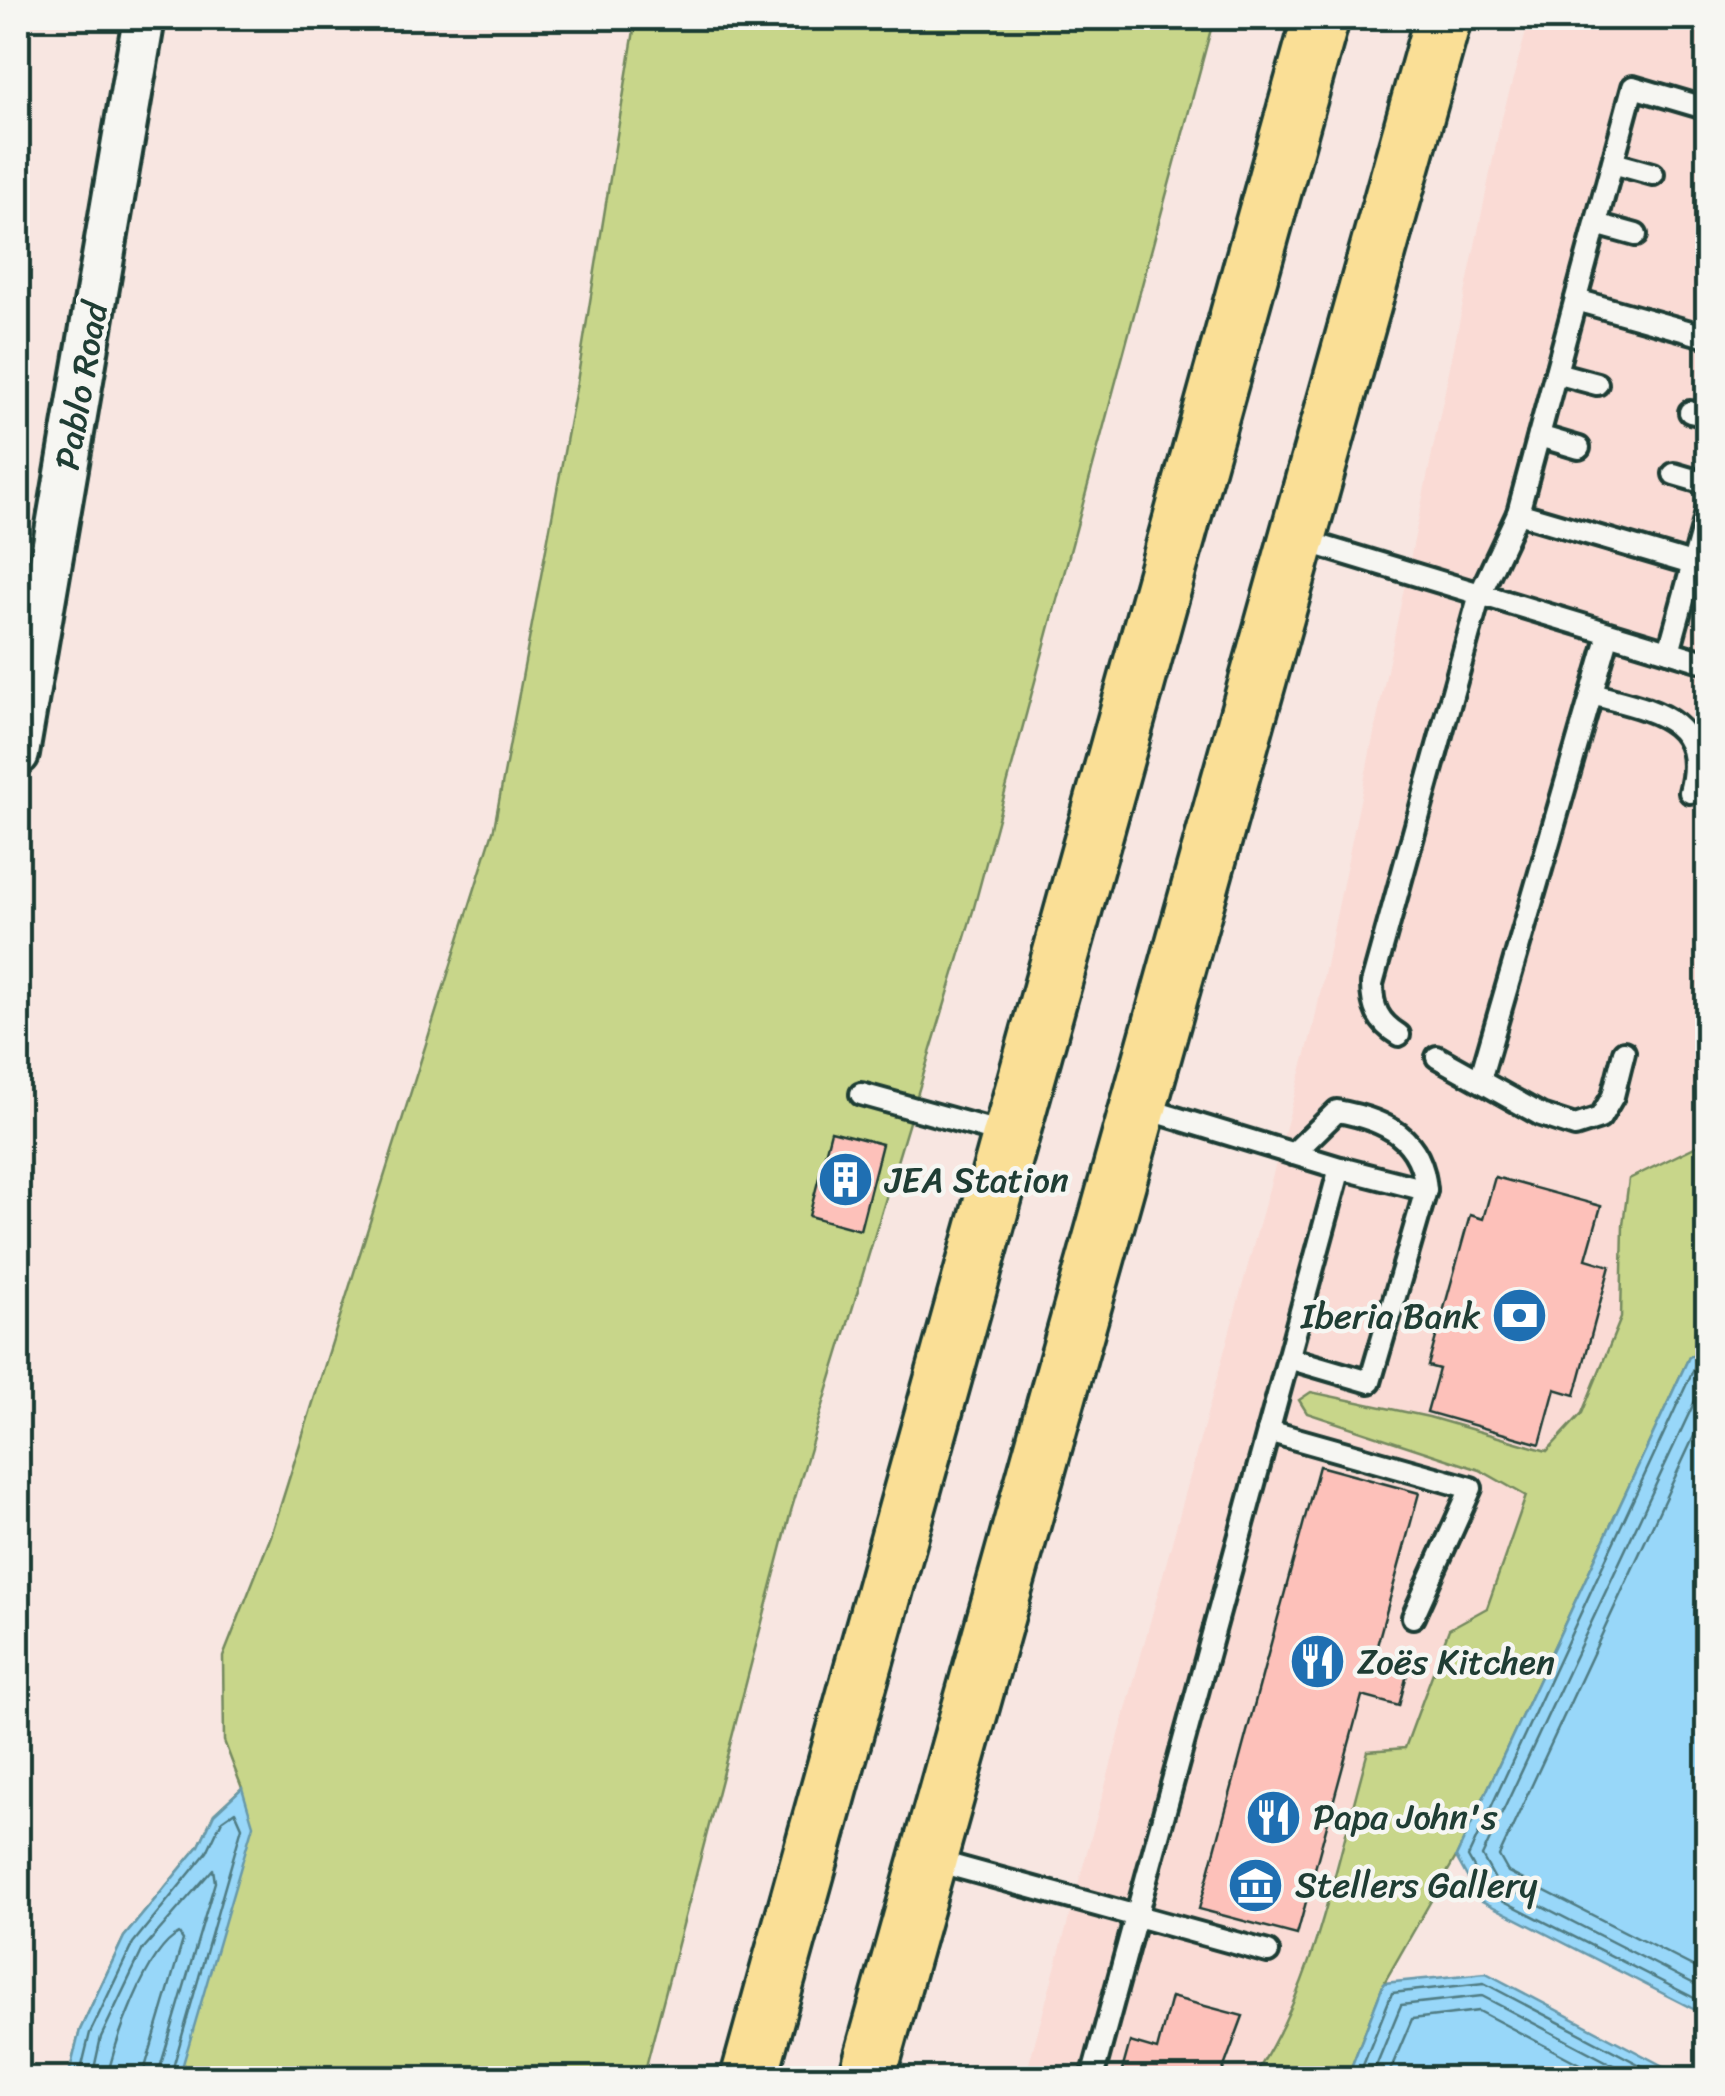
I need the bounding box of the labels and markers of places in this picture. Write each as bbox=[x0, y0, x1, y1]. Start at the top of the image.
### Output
place label: JEA Station bbox=[884, 1149, 1069, 1211]
building icon: JEA Station bbox=[816, 1150, 876, 1210]
place label: Iberia Bank bbox=[1300, 1285, 1480, 1347]
bank icon: Iberia Bank bbox=[1489, 1286, 1549, 1346]
place label: Zoës Kitchen bbox=[1357, 1631, 1555, 1693]
restaurant icon: Zoës Kitchen bbox=[1288, 1632, 1348, 1692]
place label: Papa John's bbox=[1313, 1786, 1498, 1848]
restaurant icon: Papa John's bbox=[1244, 1787, 1304, 1847]
place label: Stellers Gallery bbox=[1295, 1854, 1537, 1916]
museum icon: Stellers Gallery bbox=[1226, 1855, 1286, 1915]

